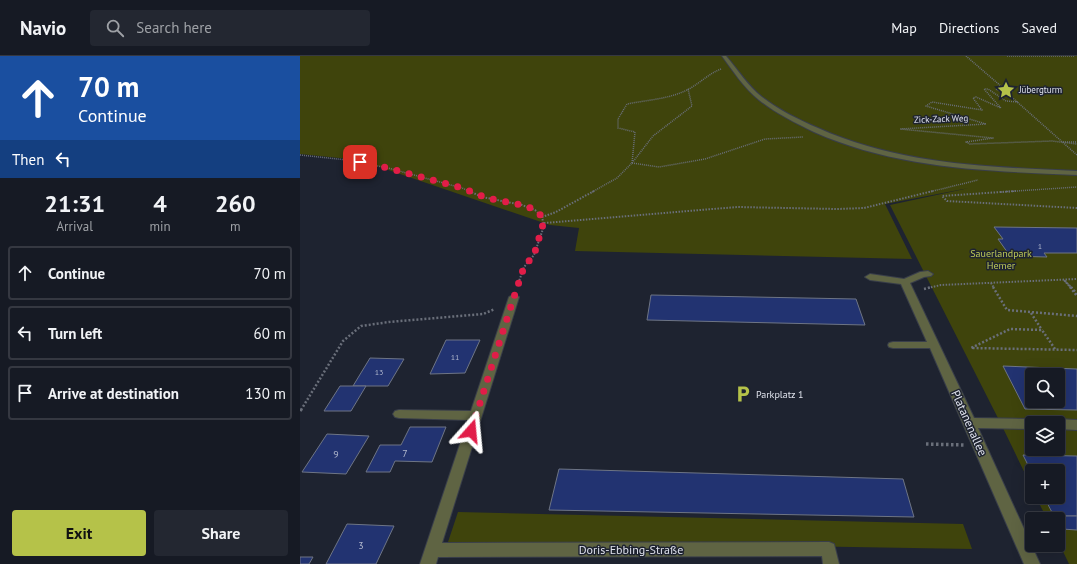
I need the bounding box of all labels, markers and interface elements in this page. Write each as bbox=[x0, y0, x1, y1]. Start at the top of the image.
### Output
search box bbox=[90, 10, 370, 46]
text: Navio bbox=[20, 16, 66, 40]
icon: search bbox=[104, 17, 126, 39]
text: Search here bbox=[136, 18, 212, 37]
text: Map bbox=[891, 19, 917, 37]
text: Directions bbox=[939, 19, 999, 37]
text: Saved bbox=[1021, 19, 1057, 37]
text: 70 m bbox=[78, 68, 139, 105]
icon: ahead bbox=[12, 72, 64, 124]
place icon: Jübergturm bbox=[996, 80, 1016, 100]
place label: Jübergturm bbox=[1018, 84, 1062, 95]
text: Continue bbox=[78, 104, 147, 127]
street label: Zick-Zack Weg bbox=[914, 112, 968, 125]
pin bbox=[343, 145, 377, 179]
icon: left bbox=[52, 148, 74, 170]
text: Then bbox=[12, 150, 44, 169]
icon: arrive bbox=[349, 151, 371, 173]
text: 21:31 bbox=[44, 188, 105, 219]
text: 4 bbox=[153, 188, 167, 219]
text: 260 bbox=[215, 188, 256, 219]
text: Arrival bbox=[57, 218, 93, 235]
text: min bbox=[149, 218, 171, 235]
text: m bbox=[230, 218, 241, 235]
house number: 1 bbox=[1038, 241, 1042, 251]
park label: Sauerlandpark Hemer bbox=[970, 247, 1032, 272]
icon: ahead bbox=[14, 262, 36, 284]
text: Continue bbox=[48, 264, 105, 283]
text: 70 m bbox=[253, 264, 286, 283]
icon: left bbox=[14, 322, 36, 344]
text: Turn left bbox=[48, 324, 102, 343]
text: 60 m bbox=[253, 324, 286, 343]
house number: 11 bbox=[451, 352, 459, 362]
house number: 13 bbox=[375, 367, 383, 377]
map controls bbox=[1025, 368, 1065, 552]
button: search bbox=[1025, 368, 1065, 408]
icon: arrive bbox=[14, 382, 36, 404]
text: Arrive at destination bbox=[48, 384, 179, 403]
text: 130 m bbox=[245, 384, 286, 403]
parking icon: Parkplatz 1 bbox=[733, 384, 753, 404]
place label: Parkplatz 1 bbox=[756, 388, 803, 401]
street label: Platanenallee bbox=[948, 388, 991, 458]
position arrow bbox=[450, 410, 492, 452]
button: layers bbox=[1025, 416, 1065, 456]
house number: 7 bbox=[402, 447, 408, 460]
house number: 9 bbox=[333, 448, 339, 461]
button: + bbox=[1025, 464, 1065, 504]
button: Exit bbox=[12, 510, 146, 556]
button: Share bbox=[154, 510, 288, 556]
button: − bbox=[1025, 512, 1065, 552]
house number: 3 bbox=[358, 539, 364, 552]
street label: Doris-Ebbing-Straße bbox=[579, 542, 683, 557]

